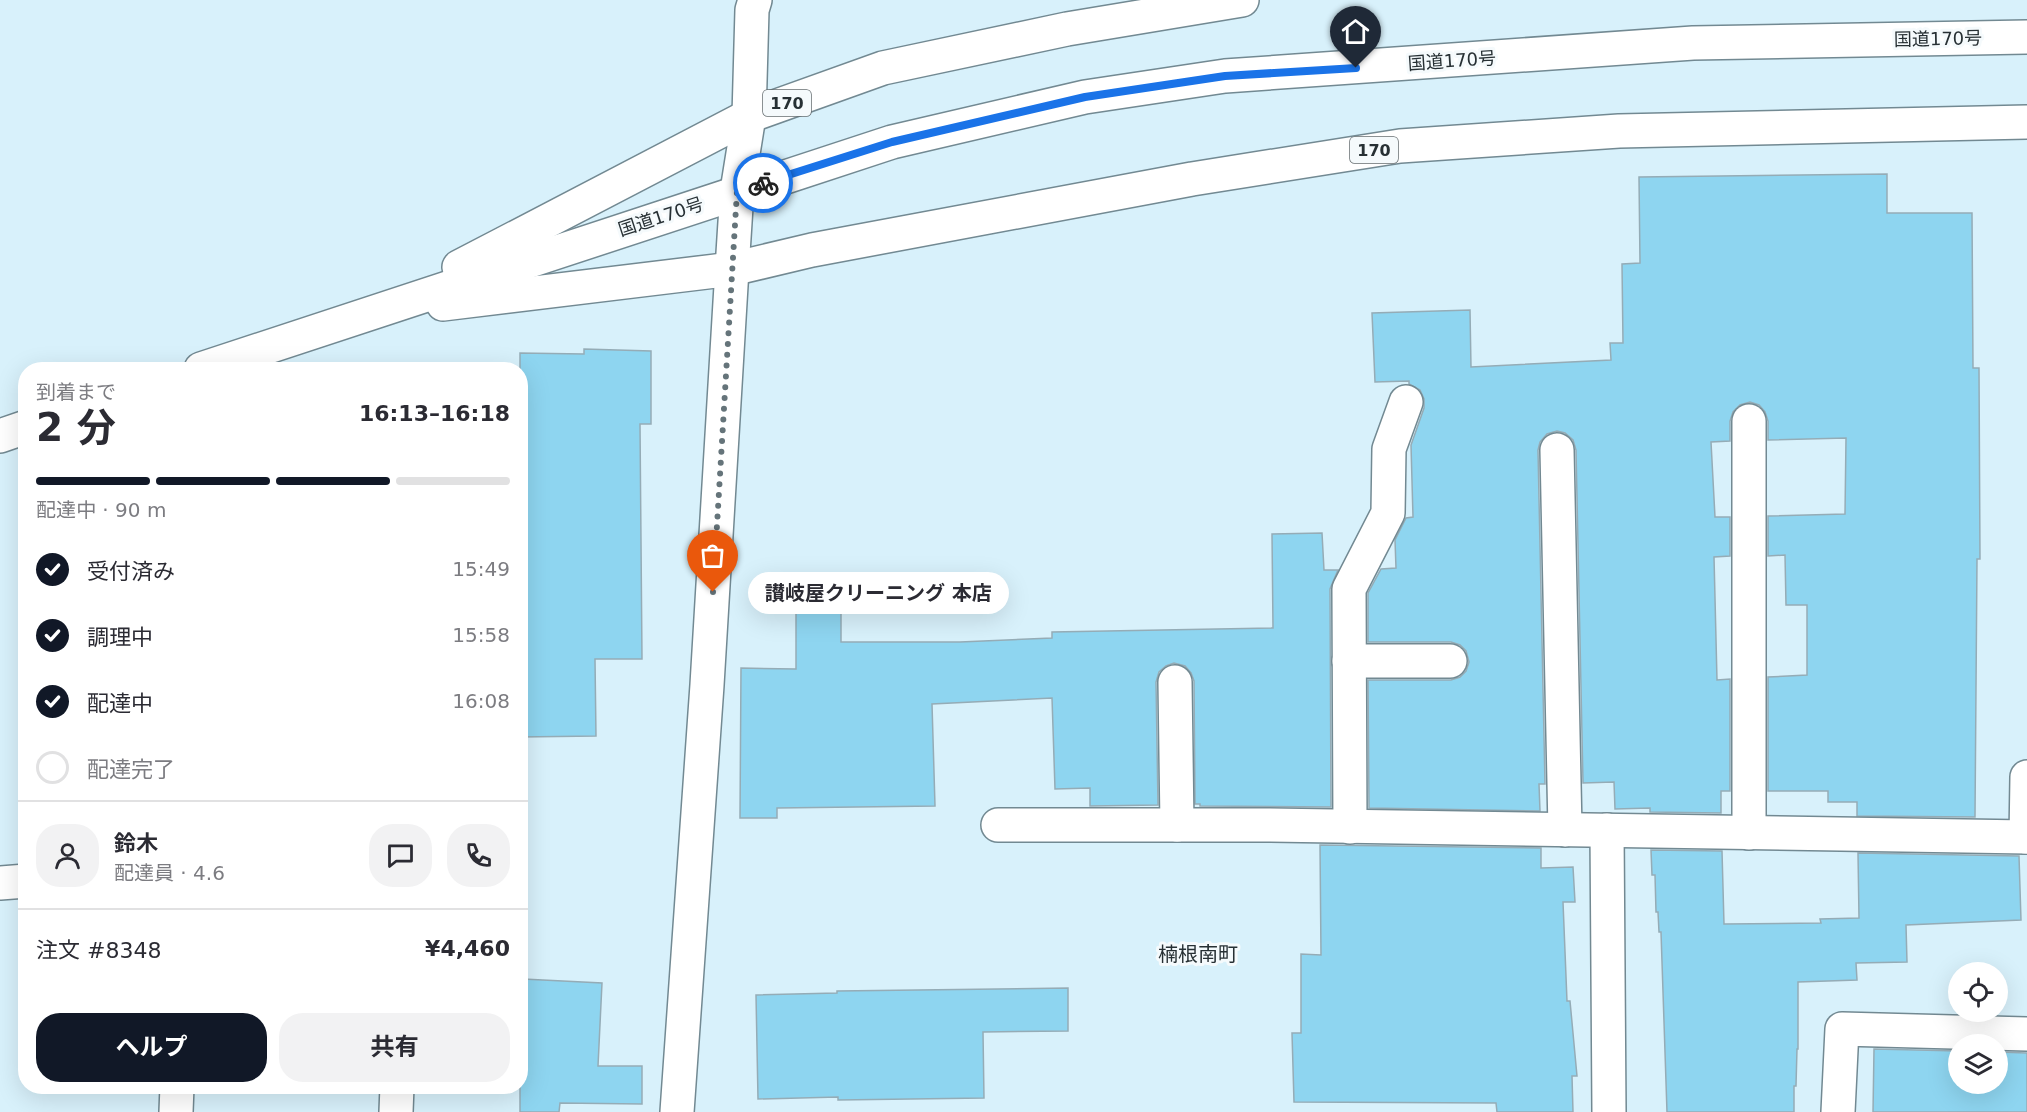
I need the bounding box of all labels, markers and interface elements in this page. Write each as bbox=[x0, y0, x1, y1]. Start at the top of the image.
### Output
pin bbox=[1330, 6, 1381, 68]
icon: home bbox=[1339, 15, 1372, 48]
street label: 国道170号 bbox=[1894, 27, 1982, 50]
street label: 国道170号 bbox=[1407, 47, 1497, 74]
road number: 170 bbox=[763, 90, 811, 116]
road number: 170 bbox=[1350, 137, 1398, 163]
courier bbox=[733, 153, 793, 213]
icon: bike bbox=[747, 167, 780, 200]
street label: 国道170号 bbox=[616, 193, 706, 240]
text: 到着まで bbox=[36, 380, 116, 404]
text: 16:13–16:18 bbox=[359, 401, 510, 426]
text: 2 分 bbox=[36, 405, 116, 450]
text: 配達中 · 90 m bbox=[36, 498, 166, 522]
pin bbox=[687, 530, 738, 592]
icon: bag bbox=[696, 539, 729, 572]
icon: check bbox=[36, 553, 69, 586]
text: 15:49 bbox=[452, 557, 510, 581]
text: 受付済み bbox=[87, 559, 175, 584]
callout: 讃岐屋クリーニング 本店 bbox=[749, 571, 1010, 613]
text: 讃岐屋クリーニング 本店 bbox=[765, 581, 992, 605]
icon: check bbox=[36, 619, 69, 652]
text: 15:58 bbox=[452, 623, 510, 647]
text: 調理中 bbox=[87, 625, 153, 650]
icon: check bbox=[36, 685, 69, 718]
text: 16:08 bbox=[452, 689, 510, 713]
text: 配達中 bbox=[87, 691, 153, 716]
text: 配達完了 bbox=[87, 757, 175, 782]
button: person bbox=[36, 824, 99, 887]
button: chat bbox=[369, 824, 432, 887]
button: phone bbox=[447, 824, 510, 887]
text: 鈴木 bbox=[114, 831, 158, 856]
text: 配達員 · 4.6 bbox=[114, 861, 225, 885]
text: ¥4,460 bbox=[425, 936, 510, 961]
text: 注文 #8348 bbox=[36, 938, 161, 963]
district label: 楠根南町 bbox=[1158, 942, 1238, 966]
map controls bbox=[1948, 962, 2008, 1094]
button: locate bbox=[1948, 962, 2008, 1022]
button: ヘルプ bbox=[36, 1013, 267, 1082]
button: 共有 bbox=[279, 1013, 510, 1082]
button: layers bbox=[1948, 1034, 2008, 1094]

